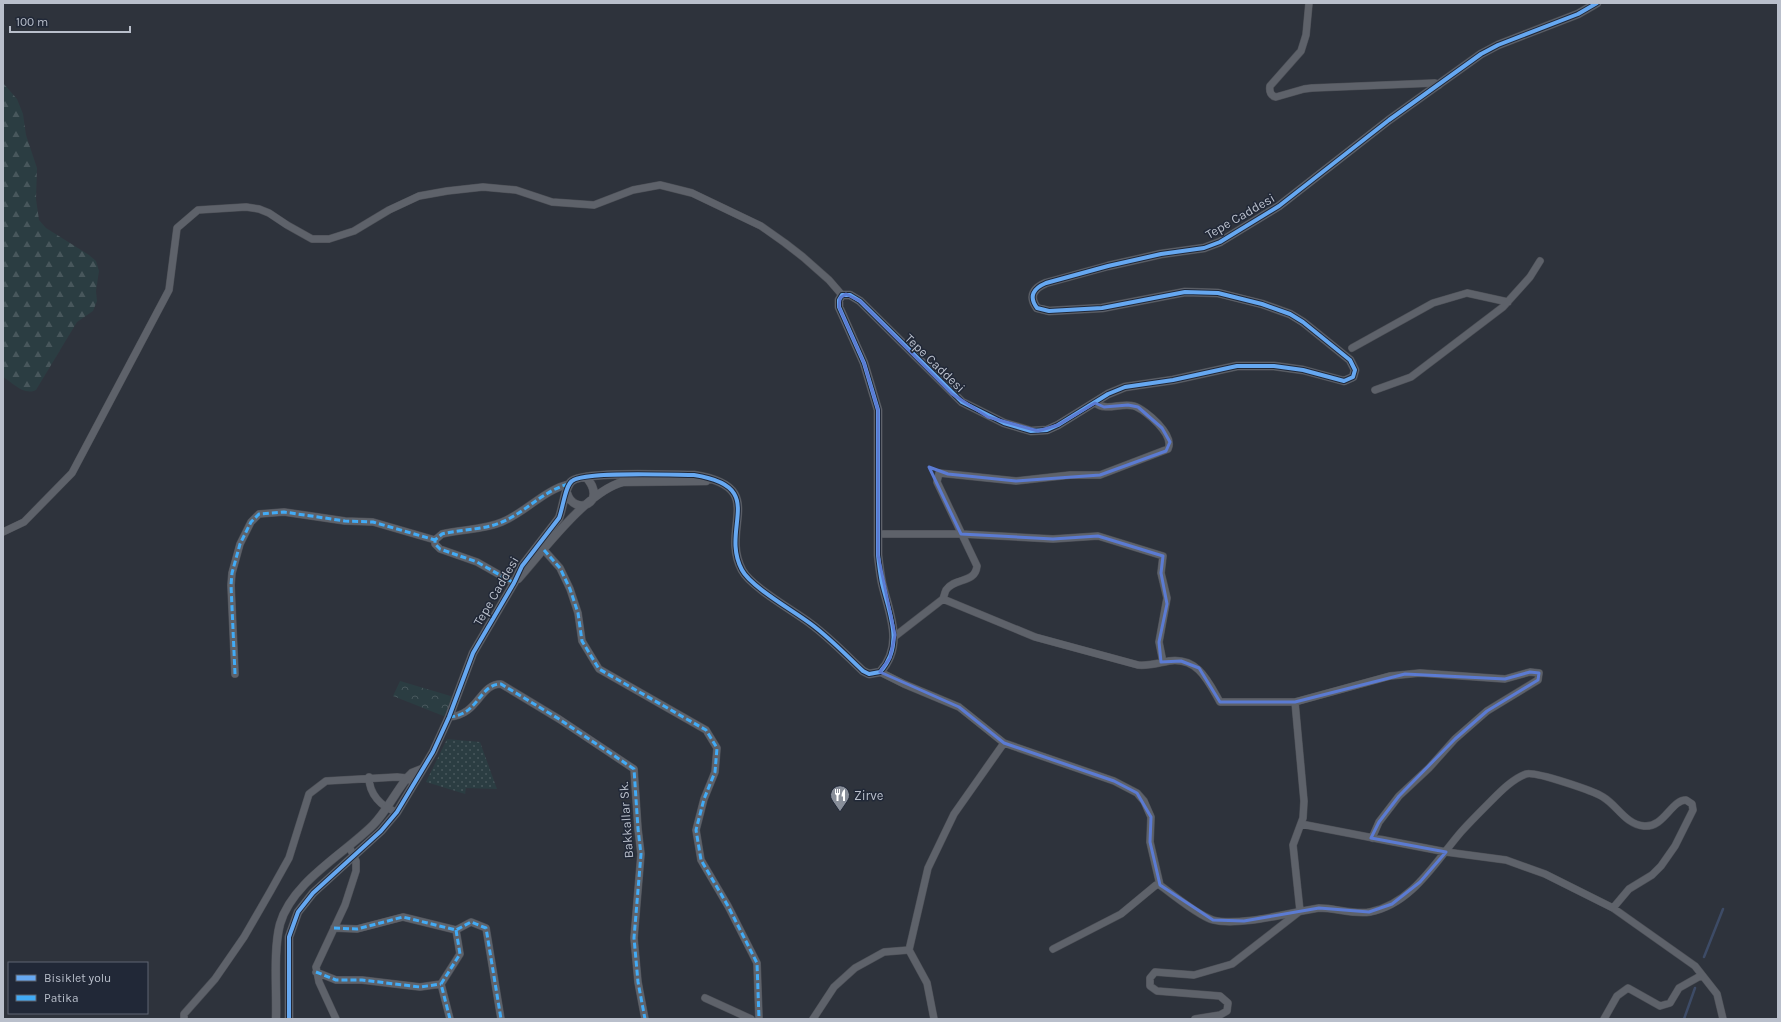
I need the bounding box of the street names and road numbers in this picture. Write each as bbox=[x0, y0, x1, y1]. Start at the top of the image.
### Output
street label: Tepe Caddesi bbox=[1203, 190, 1277, 242]
street label: Tepe Caddesi bbox=[902, 331, 968, 395]
street label: Tepe Caddesi bbox=[470, 554, 522, 628]
street label: Bakkallar Sk. bbox=[616, 781, 636, 859]

